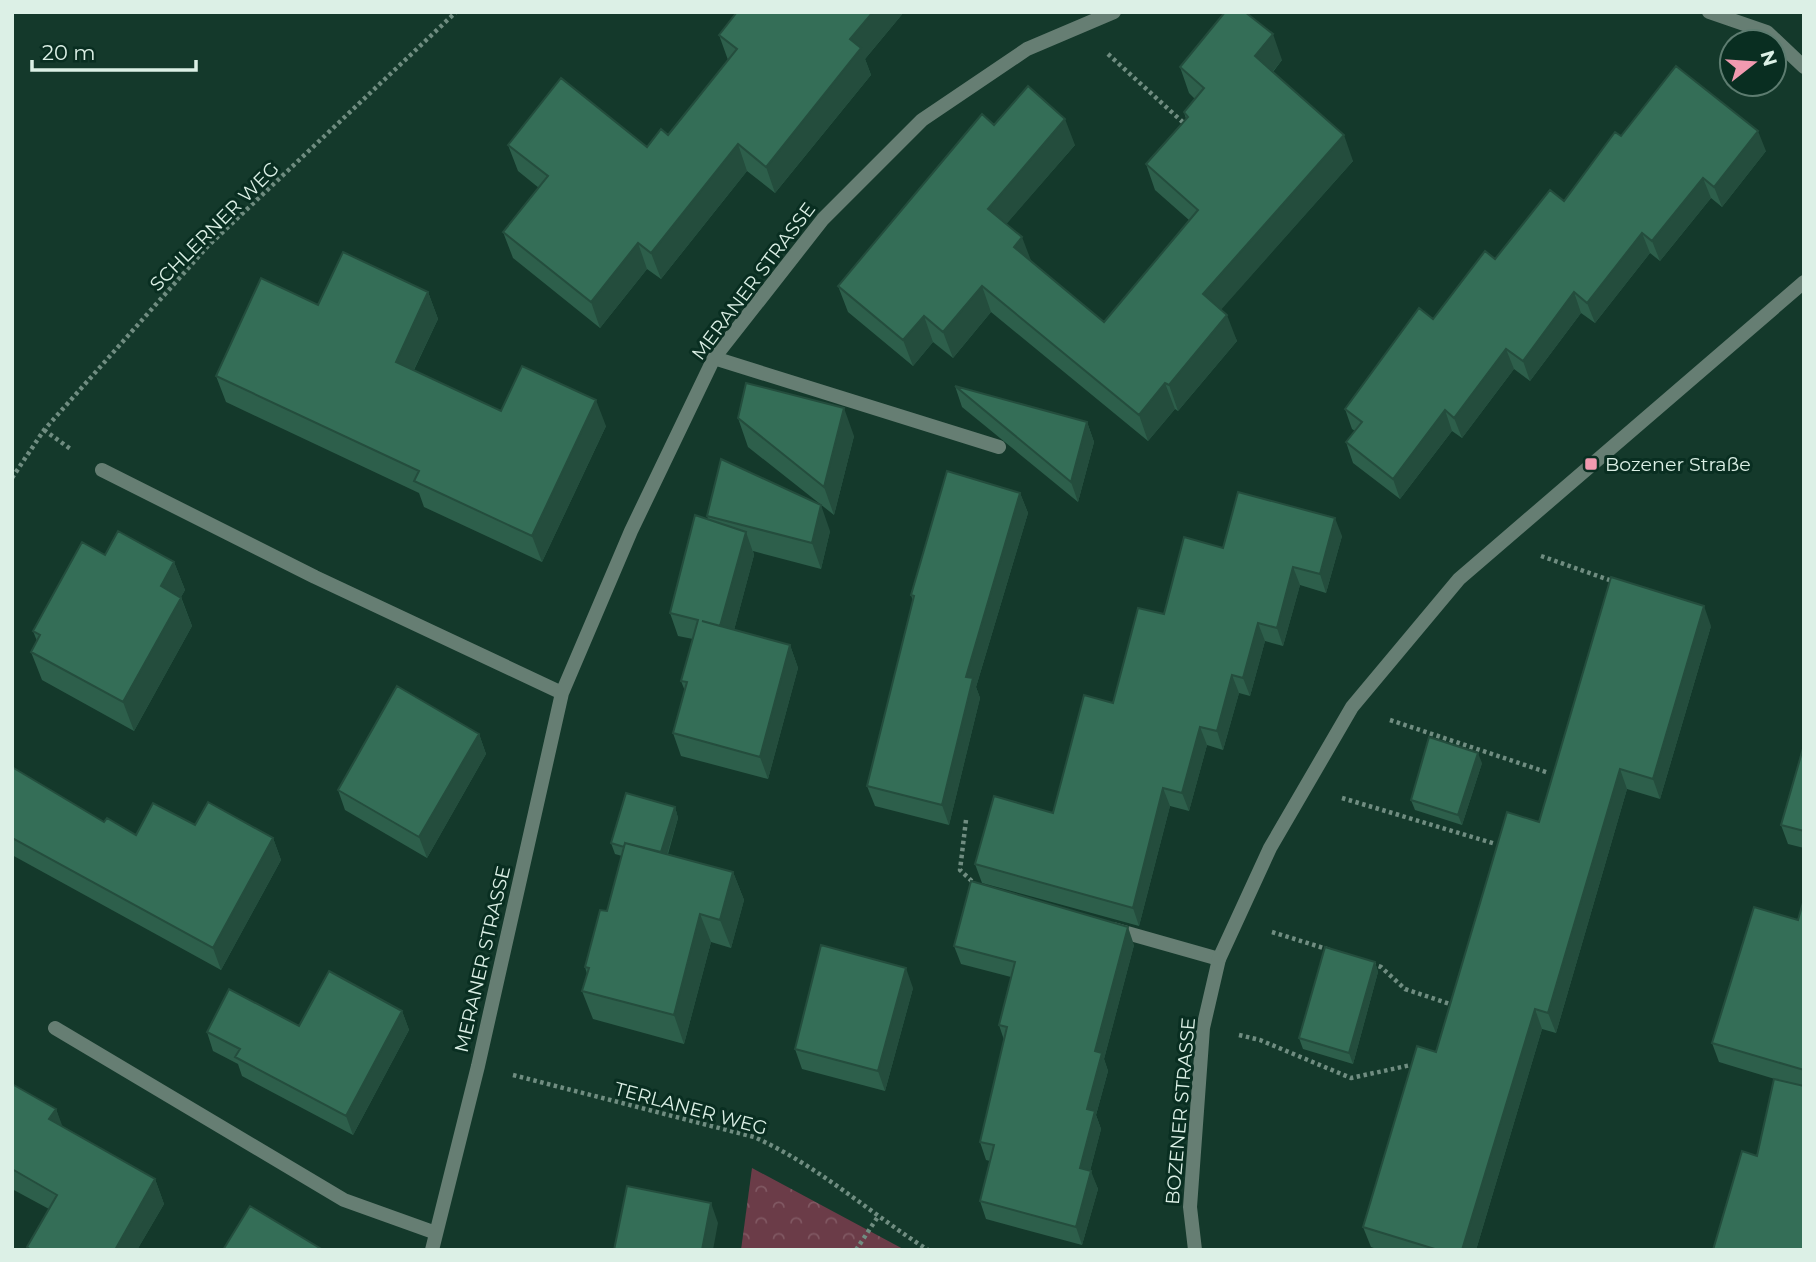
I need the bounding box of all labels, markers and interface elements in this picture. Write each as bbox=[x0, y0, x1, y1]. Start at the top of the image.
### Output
scale bar bbox=[32, 28, 196, 72]
north arrow bbox=[1718, 28, 1788, 98]
text: 20 m bbox=[42, 40, 96, 65]
text: N bbox=[1756, 47, 1782, 69]
street label: SCHLERNER WEG bbox=[145, 157, 284, 296]
street label: MERANER STRASSE bbox=[687, 198, 820, 364]
place label: Bozener Straße bbox=[1605, 453, 1751, 476]
marker: Bozener Straße bbox=[1583, 456, 1599, 472]
street label: MERANER STRASSE bbox=[450, 864, 515, 1055]
street label: BOZENER STRASSE bbox=[1161, 1016, 1200, 1206]
street label: TERLANER WEG bbox=[612, 1077, 770, 1140]

